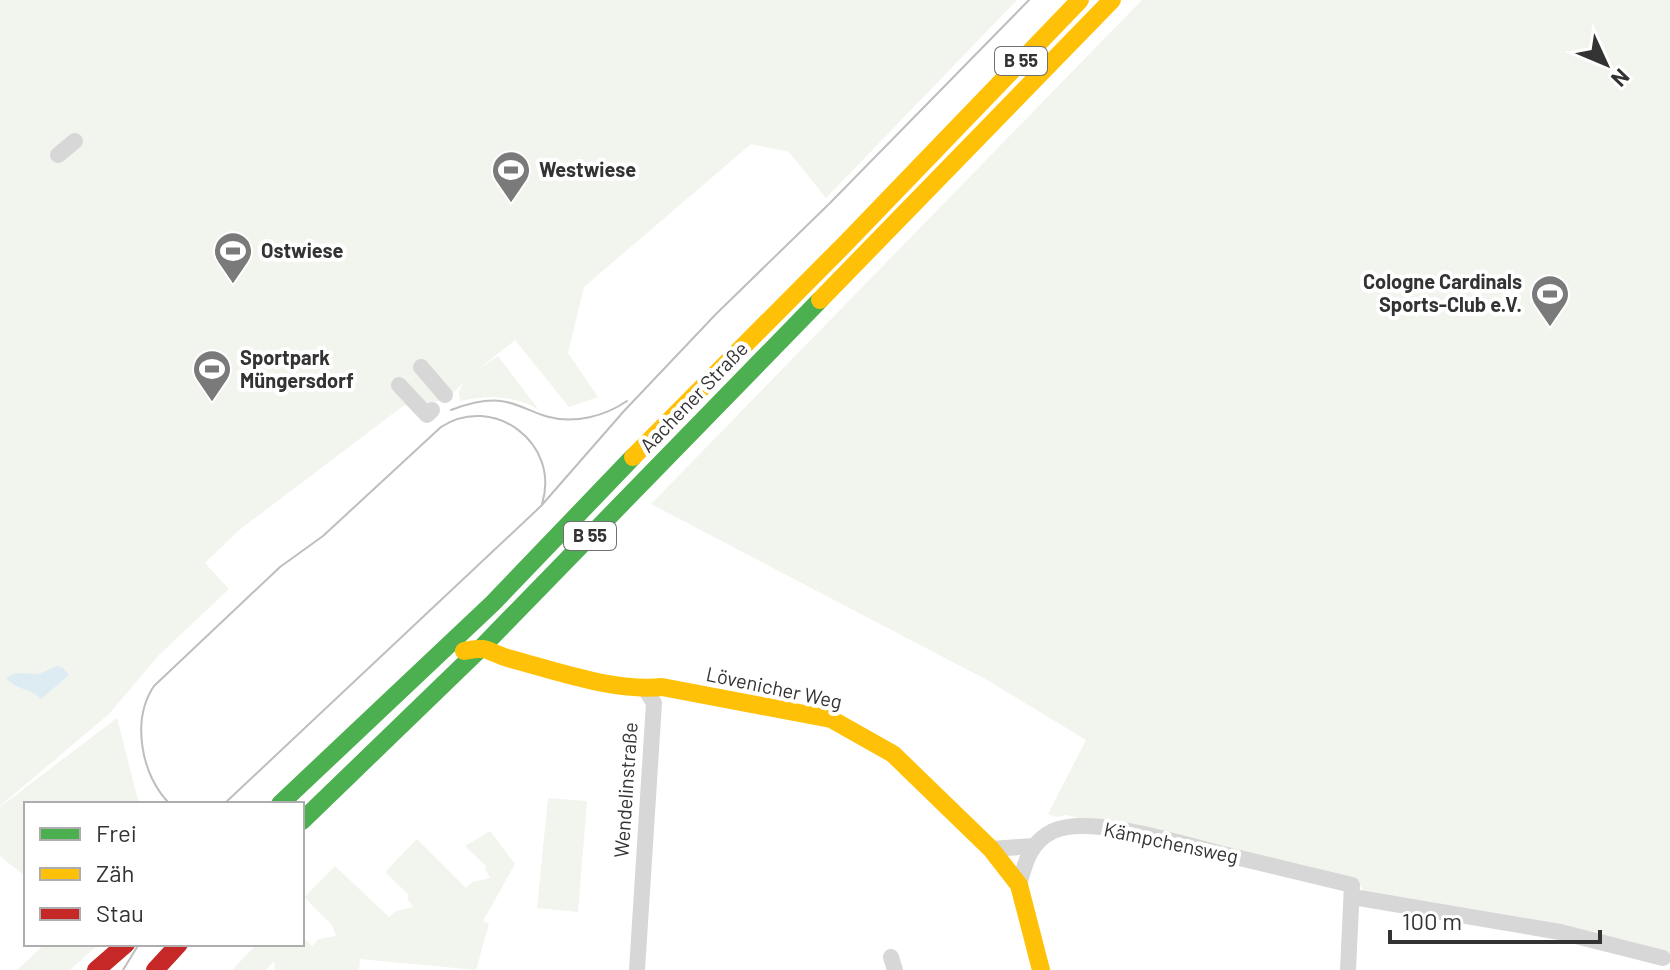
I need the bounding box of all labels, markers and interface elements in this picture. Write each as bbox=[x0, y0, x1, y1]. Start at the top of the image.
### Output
north arrow bbox=[1566, 24, 1646, 104]
road number: B 55 bbox=[995, 47, 1047, 75]
text: N bbox=[1607, 64, 1636, 93]
sports icon: Westwiese bbox=[490, 149, 532, 204]
place label: Westwiese bbox=[539, 157, 636, 181]
sports icon: Ostwiese bbox=[212, 230, 254, 285]
place label: Ostwiese bbox=[261, 238, 344, 262]
place label: Cologne Cardinals Sports-Club e.V. bbox=[1363, 269, 1522, 316]
sports icon: Cologne Cardinals Sports-Club e.V. bbox=[1529, 273, 1571, 328]
street label: Aachener Straße bbox=[634, 336, 752, 457]
place label: Sportpark Müngersdorf bbox=[240, 345, 354, 392]
sports icon: Sportpark Müngersdorf bbox=[191, 348, 233, 403]
road number: B 55 bbox=[564, 522, 616, 550]
street label: Lövenicher Weg bbox=[704, 661, 844, 713]
street label: Wendelinstraße bbox=[608, 721, 642, 859]
legend bbox=[24, 802, 304, 946]
street label: Kämpchensweg bbox=[1102, 816, 1241, 868]
text: Frei bbox=[96, 818, 137, 847]
text: Zäh bbox=[96, 858, 134, 887]
scale bar bbox=[1390, 894, 1600, 944]
text: Stau bbox=[96, 898, 144, 927]
text: 100 m bbox=[1402, 906, 1462, 935]

